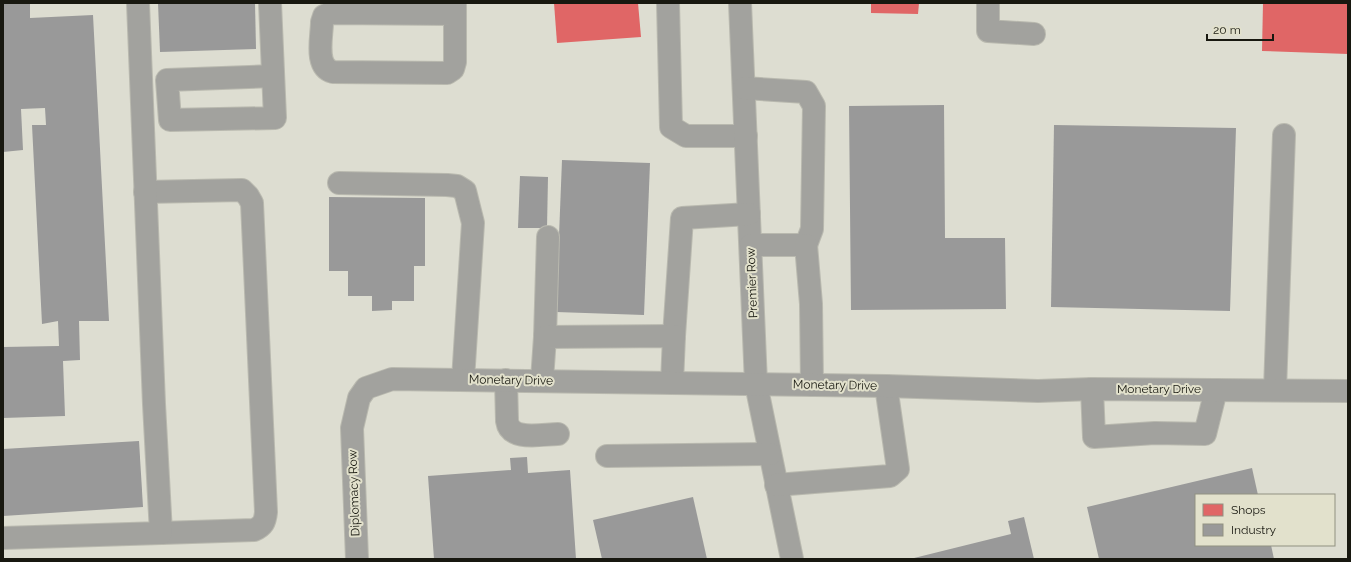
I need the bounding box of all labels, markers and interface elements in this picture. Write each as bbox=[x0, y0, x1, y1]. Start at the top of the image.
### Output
scale bar bbox=[1207, 16, 1273, 42]
text: 20 m bbox=[1213, 23, 1241, 37]
street label: Premier Row bbox=[744, 247, 760, 318]
street label: Monetary Drive bbox=[469, 372, 553, 388]
street label: Monetary Drive bbox=[793, 377, 877, 393]
street label: Monetary Drive bbox=[1117, 382, 1201, 396]
street label: Diplomacy Row bbox=[345, 449, 363, 537]
legend bbox=[1195, 494, 1335, 546]
text: Shops bbox=[1231, 503, 1266, 517]
text: Industry bbox=[1231, 523, 1277, 537]

